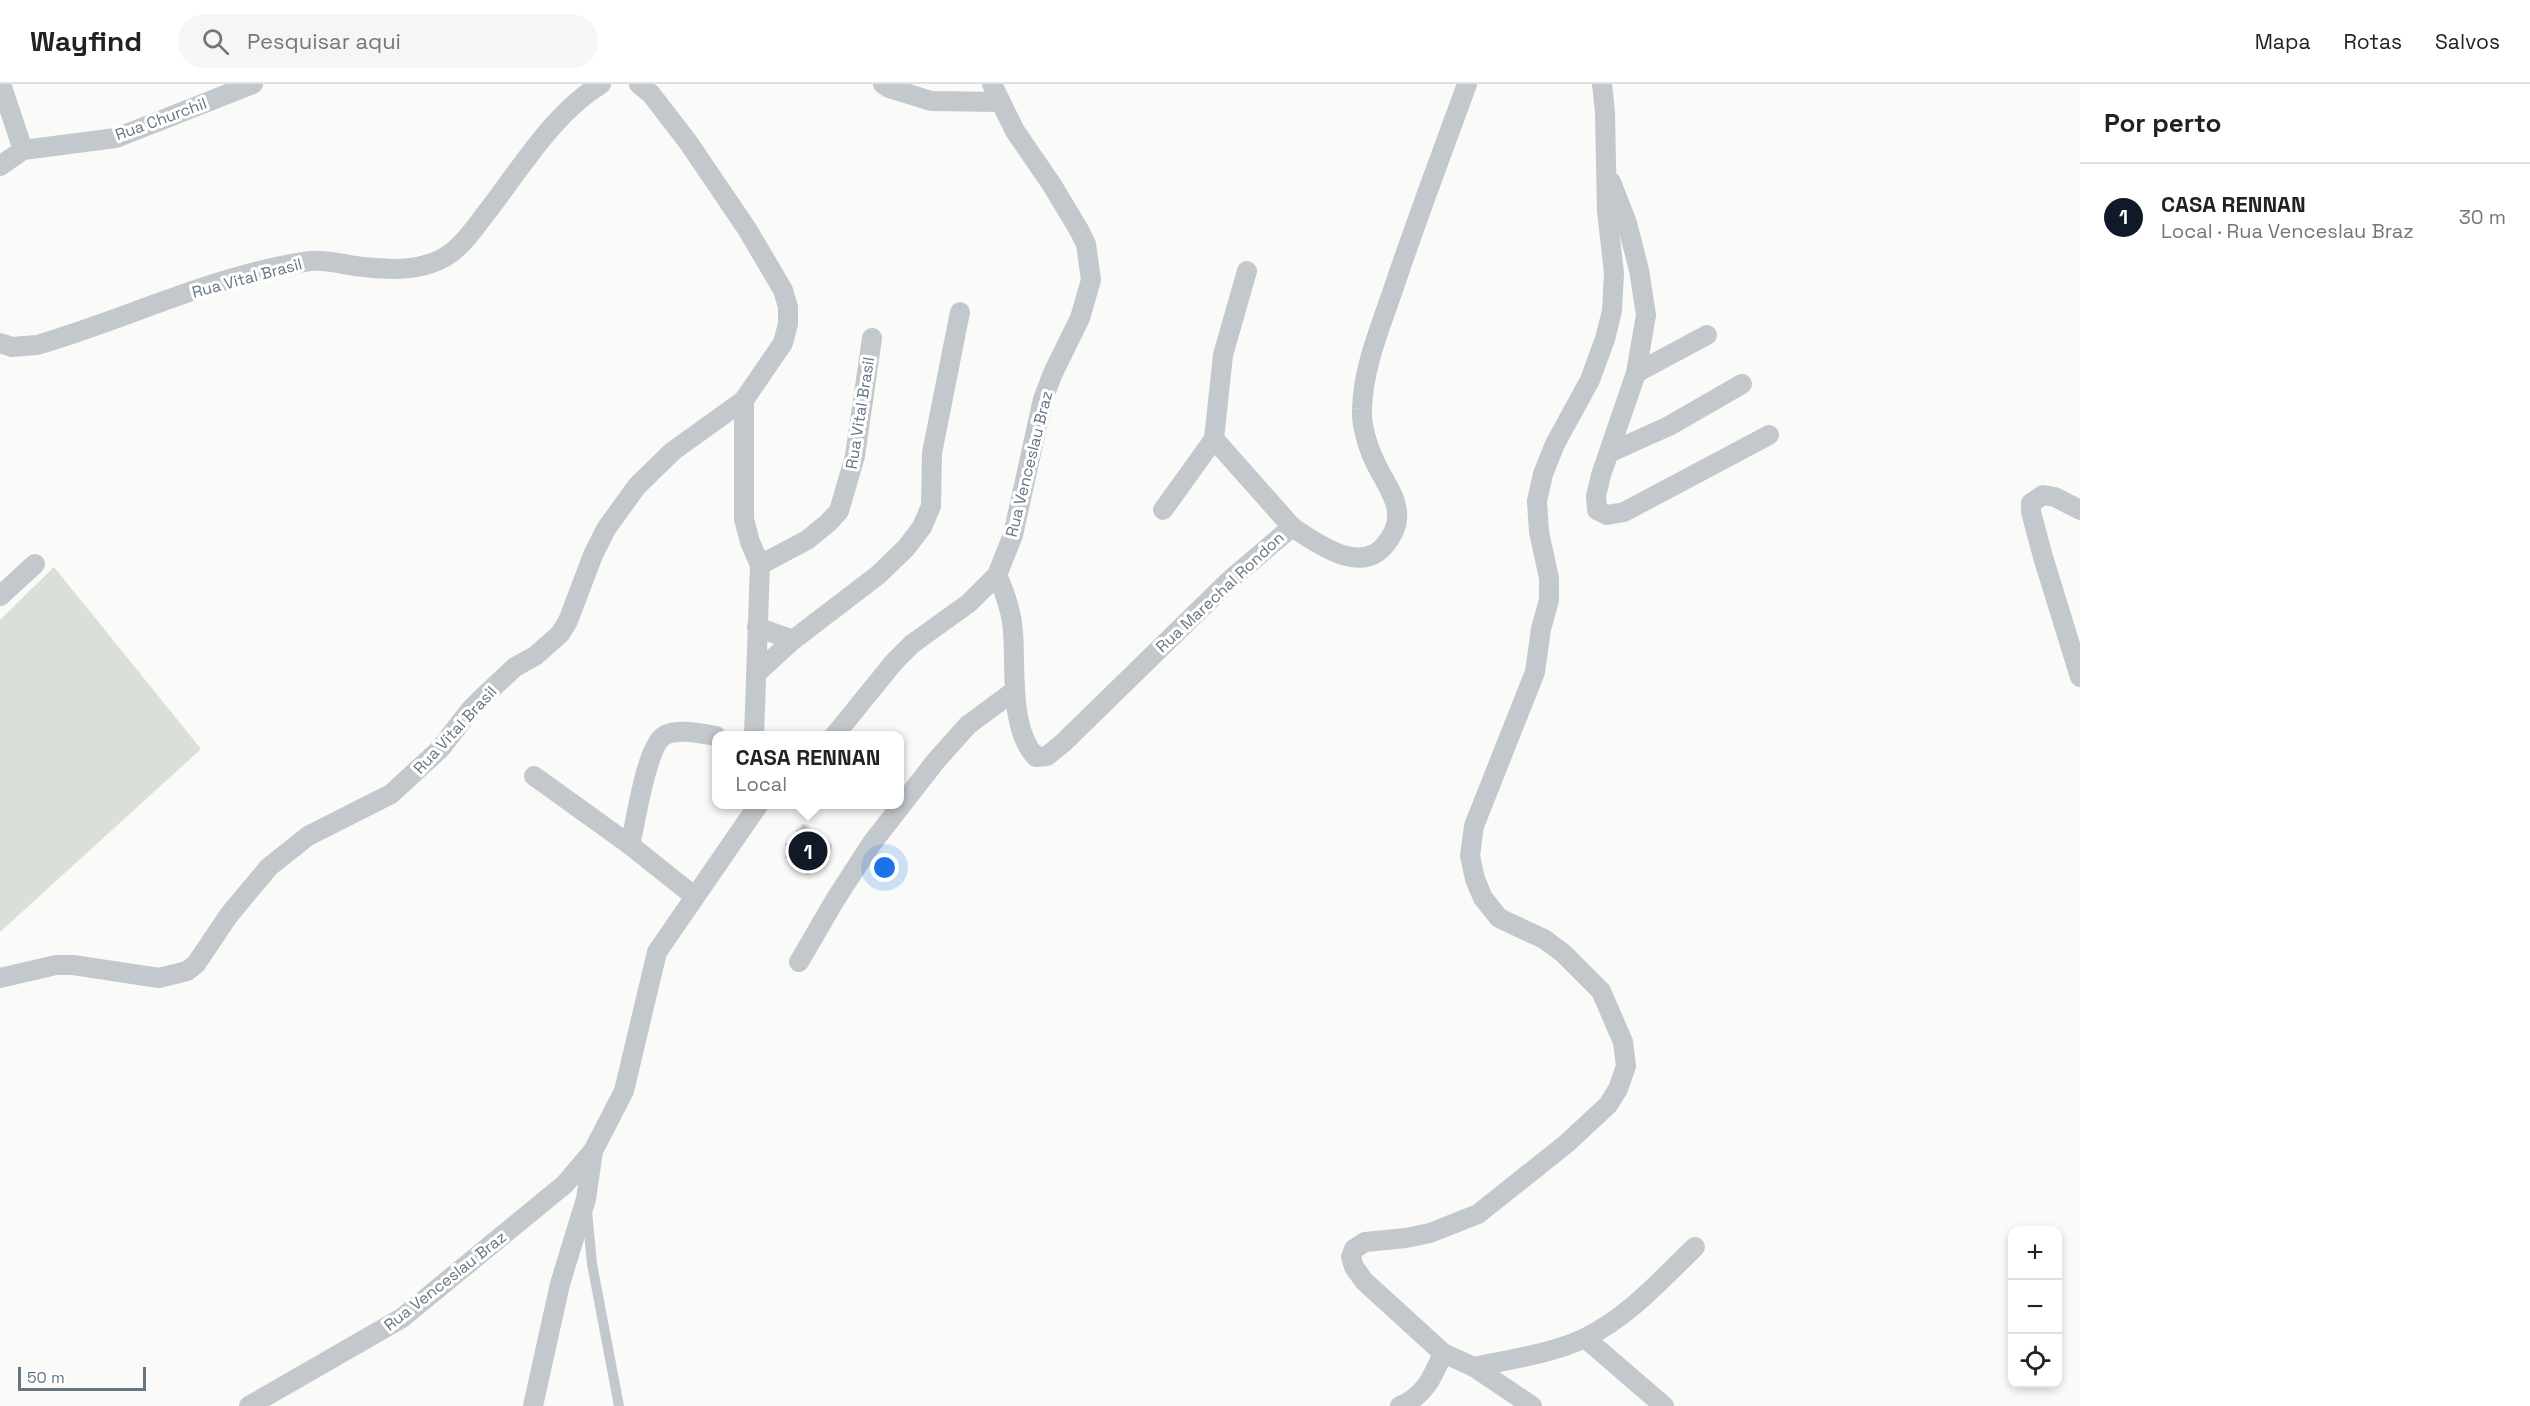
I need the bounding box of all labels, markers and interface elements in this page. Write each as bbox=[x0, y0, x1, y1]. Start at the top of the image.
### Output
search box bbox=[178, 14, 598, 68]
text: Wayfind bbox=[30, 23, 142, 59]
icon: search bbox=[199, 25, 232, 58]
text: Pesquisar aqui bbox=[247, 27, 401, 55]
text: Mapa bbox=[2255, 28, 2310, 55]
text: Rotas bbox=[2343, 28, 2402, 55]
text: Salvos bbox=[2435, 28, 2500, 55]
street label: Rua Churchil bbox=[112, 93, 210, 145]
text: Por perto bbox=[2104, 106, 2221, 140]
text: CASA RENNAN bbox=[2161, 190, 2306, 218]
text: 1 bbox=[2119, 204, 2128, 230]
text: 30 m bbox=[2459, 204, 2506, 230]
text: Local · Rua Venceslau Braz bbox=[2161, 218, 2414, 244]
street label: Rua Vital Brasil bbox=[190, 253, 304, 303]
street label: Rua Vital Brasil bbox=[841, 355, 879, 471]
street label: Rua Venceslau Braz bbox=[1001, 389, 1057, 539]
street label: Rua Marechal Rondon bbox=[1151, 527, 1289, 657]
street label: Rua Vital Brasil bbox=[409, 681, 501, 779]
popup bbox=[712, 731, 904, 809]
text: CASA RENNAN bbox=[736, 743, 880, 771]
text: Local bbox=[736, 771, 787, 797]
pin: 1 bbox=[788, 828, 828, 873]
your location bbox=[870, 853, 899, 882]
map controls bbox=[2008, 1226, 2062, 1388]
button: + bbox=[2008, 1226, 2062, 1280]
street label: Rua Venceslau Braz bbox=[380, 1227, 510, 1335]
button: − bbox=[2008, 1280, 2062, 1334]
button: locate bbox=[2008, 1334, 2062, 1388]
scale bar bbox=[18, 1364, 146, 1392]
text: 50 m bbox=[27, 1367, 65, 1388]

